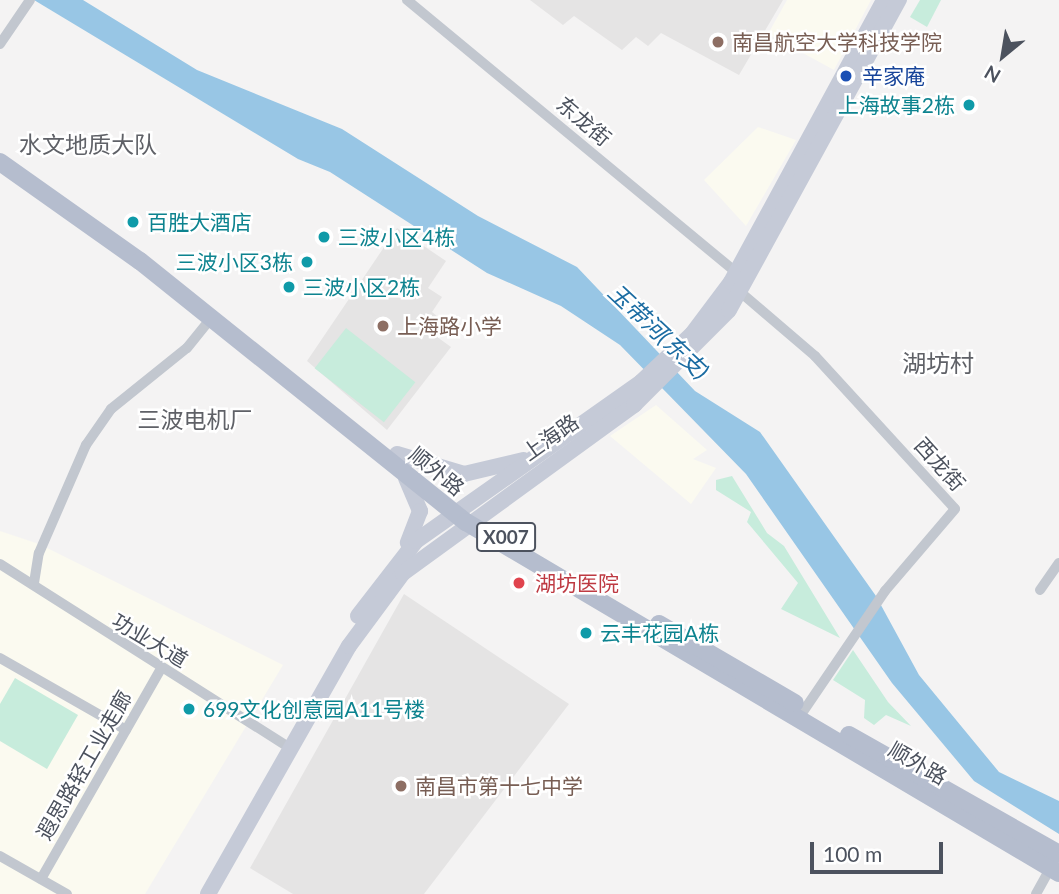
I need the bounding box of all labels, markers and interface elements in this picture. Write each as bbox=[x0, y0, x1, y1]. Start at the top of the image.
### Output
north arrow bbox=[968, 21, 1038, 91]
place label: 南昌航空大学科技学院 bbox=[732, 29, 942, 55]
marker: 南昌航空大学科技学院 bbox=[710, 34, 726, 50]
text: N bbox=[980, 61, 1004, 88]
place label: 辛家庵 bbox=[862, 63, 925, 89]
marker: 辛家庵 bbox=[836, 66, 856, 86]
street label: 东龙街 bbox=[552, 91, 616, 151]
place label: 上海故事2栋 bbox=[838, 92, 955, 118]
marker: 上海故事2栋 bbox=[961, 97, 977, 113]
district label: 水文地质大队 bbox=[19, 130, 157, 158]
place label: 百胜大酒店 bbox=[147, 209, 252, 235]
marker: 百胜大酒店 bbox=[125, 214, 141, 230]
place label: 三波小区4栋 bbox=[338, 224, 455, 250]
marker: 三波小区4栋 bbox=[316, 229, 332, 245]
place label: 三波小区3栋 bbox=[176, 249, 293, 275]
marker: 三波小区3栋 bbox=[299, 254, 315, 270]
place label: 三波小区2栋 bbox=[303, 274, 420, 300]
water label: 玉带河(东支) bbox=[603, 278, 715, 384]
marker: 三波小区2栋 bbox=[281, 279, 297, 295]
place label: 上海路小学 bbox=[397, 313, 502, 339]
marker: 上海路小学 bbox=[375, 318, 391, 334]
district label: 湖坊村 bbox=[902, 349, 974, 377]
district label: 三波电机厂 bbox=[138, 405, 252, 433]
street label: 上海路 bbox=[517, 409, 583, 465]
street label: 西龙街 bbox=[910, 432, 970, 496]
street label: 顺外路 bbox=[405, 441, 469, 501]
road number: X007 bbox=[475, 522, 538, 552]
place label: 湖坊医院 bbox=[535, 570, 619, 596]
marker: 湖坊医院 bbox=[509, 573, 529, 593]
street label: 功业大道 bbox=[108, 608, 192, 672]
place label: 云丰花园A栋 bbox=[600, 620, 719, 646]
marker: 云丰花园A栋 bbox=[578, 625, 594, 641]
street label: 遐思路轻工业走廊 bbox=[31, 686, 137, 844]
place label: 699文化创意园A11号楼 bbox=[203, 696, 425, 722]
marker: 699文化创意园A11号楼 bbox=[181, 701, 197, 717]
street label: 顺外路 bbox=[884, 736, 952, 790]
place label: 南昌市第十七中学 bbox=[415, 773, 583, 799]
marker: 南昌市第十七中学 bbox=[393, 778, 409, 794]
scale bar bbox=[814, 828, 947, 872]
text: 100 m bbox=[823, 841, 882, 866]

